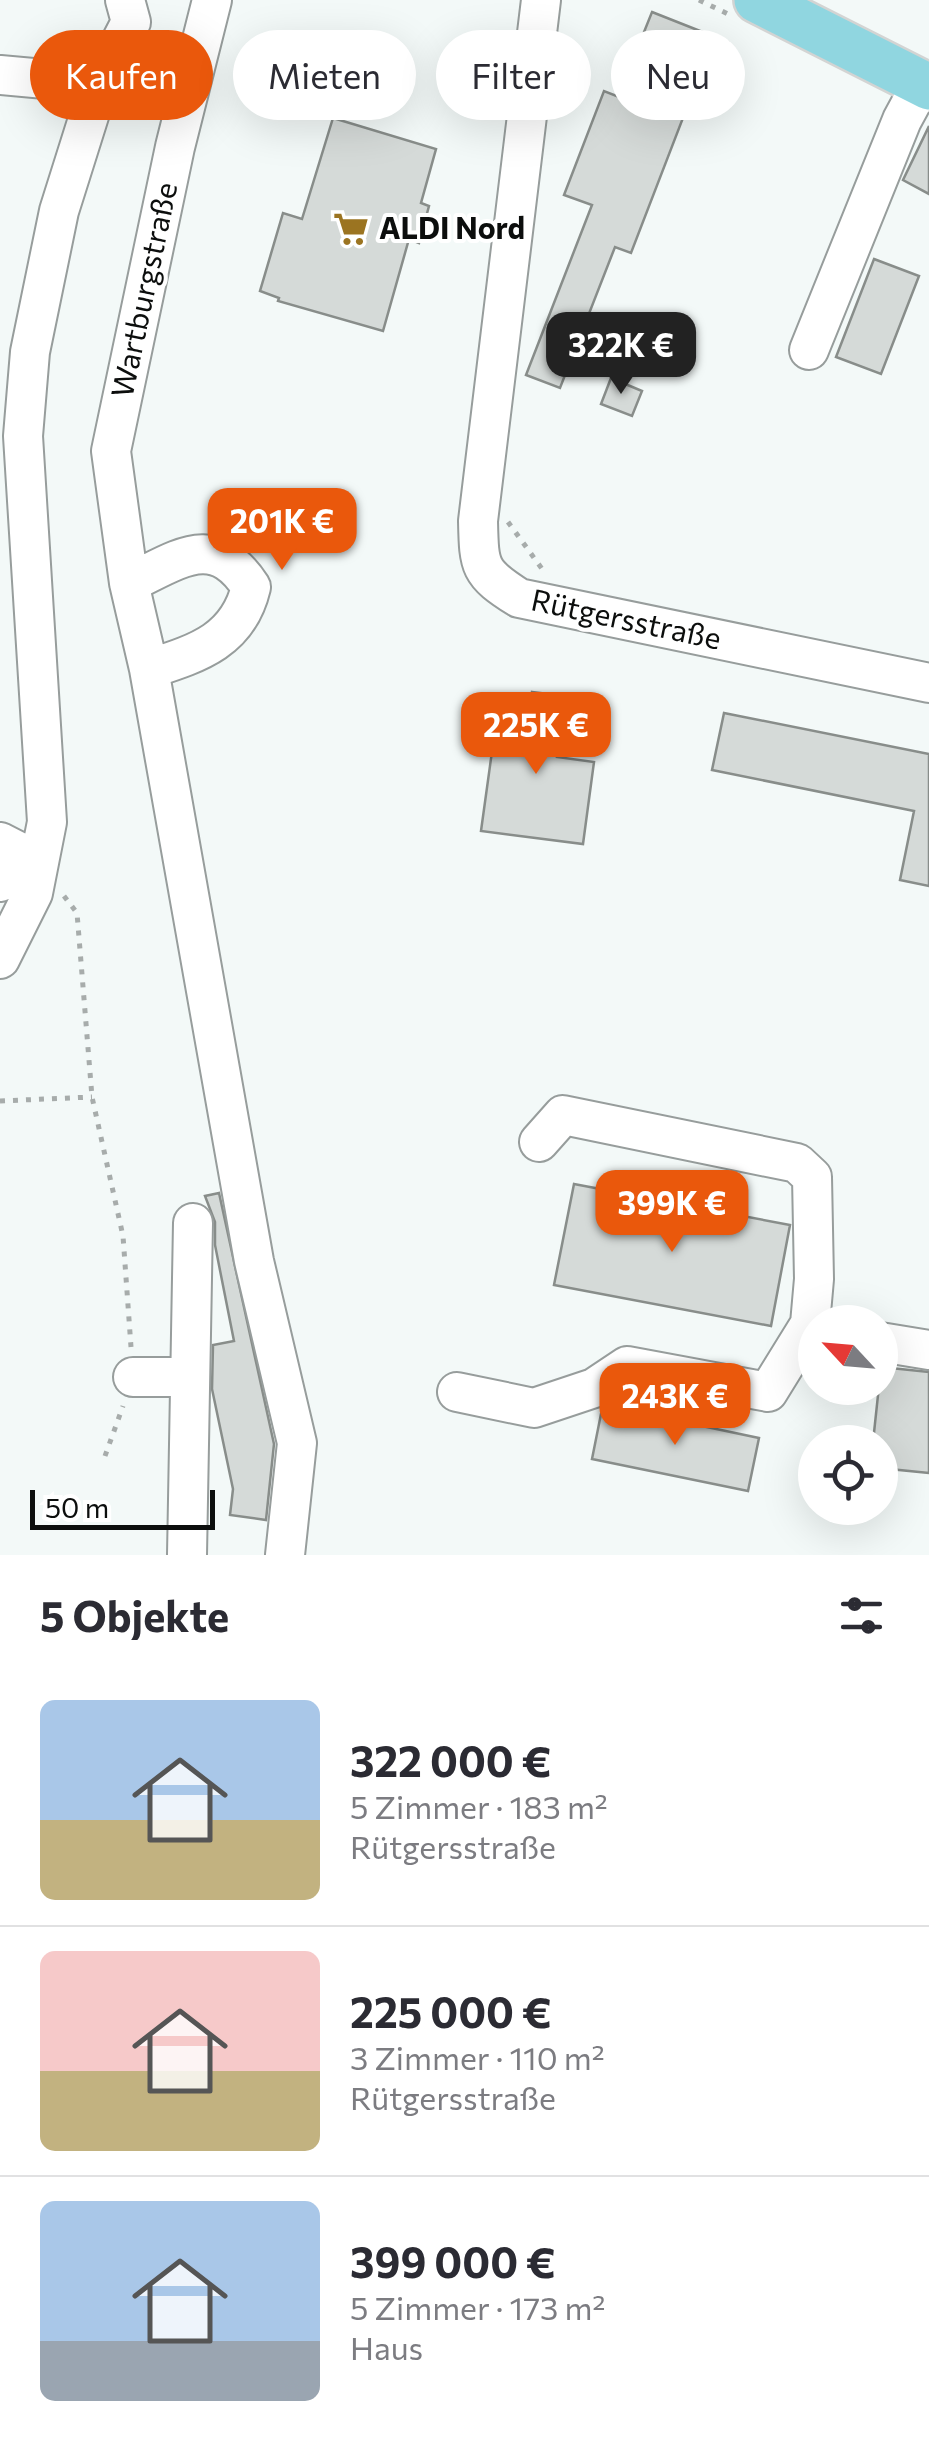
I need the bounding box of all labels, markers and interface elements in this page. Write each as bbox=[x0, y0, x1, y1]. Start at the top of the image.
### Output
chip: Kaufen bbox=[30, 30, 213, 120]
chip: Mieten bbox=[233, 30, 416, 120]
chip: Filter bbox=[436, 30, 591, 120]
chip: Neu bbox=[611, 30, 745, 120]
street label: Wartburgstraße bbox=[102, 179, 183, 400]
place label: ALDI Nord bbox=[379, 208, 525, 245]
supermarket icon: ALDI Nord bbox=[332, 210, 370, 248]
pin: 322K € bbox=[540, 312, 702, 397]
text: 322K € bbox=[568, 324, 674, 364]
pin: 201K € bbox=[201, 488, 363, 573]
text: 201K € bbox=[230, 500, 334, 540]
street label: Rütgersstraße bbox=[528, 579, 725, 656]
pin: 225K € bbox=[455, 692, 617, 777]
text: 225K € bbox=[483, 704, 589, 744]
pin: 399K € bbox=[591, 1170, 753, 1255]
text: 399K € bbox=[617, 1182, 727, 1222]
north arrow bbox=[798, 1305, 898, 1405]
map controls bbox=[798, 1305, 898, 1525]
pin: 243K € bbox=[594, 1363, 756, 1448]
text: 243K € bbox=[621, 1375, 729, 1415]
button: locate bbox=[798, 1425, 898, 1525]
scale bar bbox=[30, 1485, 215, 1530]
text: 50 m bbox=[45, 1490, 109, 1524]
icon: filters bbox=[834, 1588, 889, 1643]
text: 5 Objekte bbox=[40, 1589, 229, 1641]
text: 322 000 € bbox=[350, 1734, 551, 1786]
icon: home bbox=[120, 1740, 240, 1860]
text: 5 Zimmer · 183 m² bbox=[350, 1786, 608, 1826]
text: Rütgersstraße bbox=[350, 1826, 556, 1866]
text: 225 000 € bbox=[350, 1985, 552, 2037]
icon: home bbox=[120, 1991, 240, 2111]
text: 3 Zimmer · 110 m² bbox=[350, 2037, 605, 2077]
text: Rütgersstraße bbox=[350, 2077, 556, 2117]
text: 399 000 € bbox=[350, 2235, 556, 2287]
icon: home bbox=[120, 2241, 240, 2361]
text: 5 Zimmer · 173 m² bbox=[350, 2287, 605, 2327]
text: Haus bbox=[350, 2327, 423, 2367]

